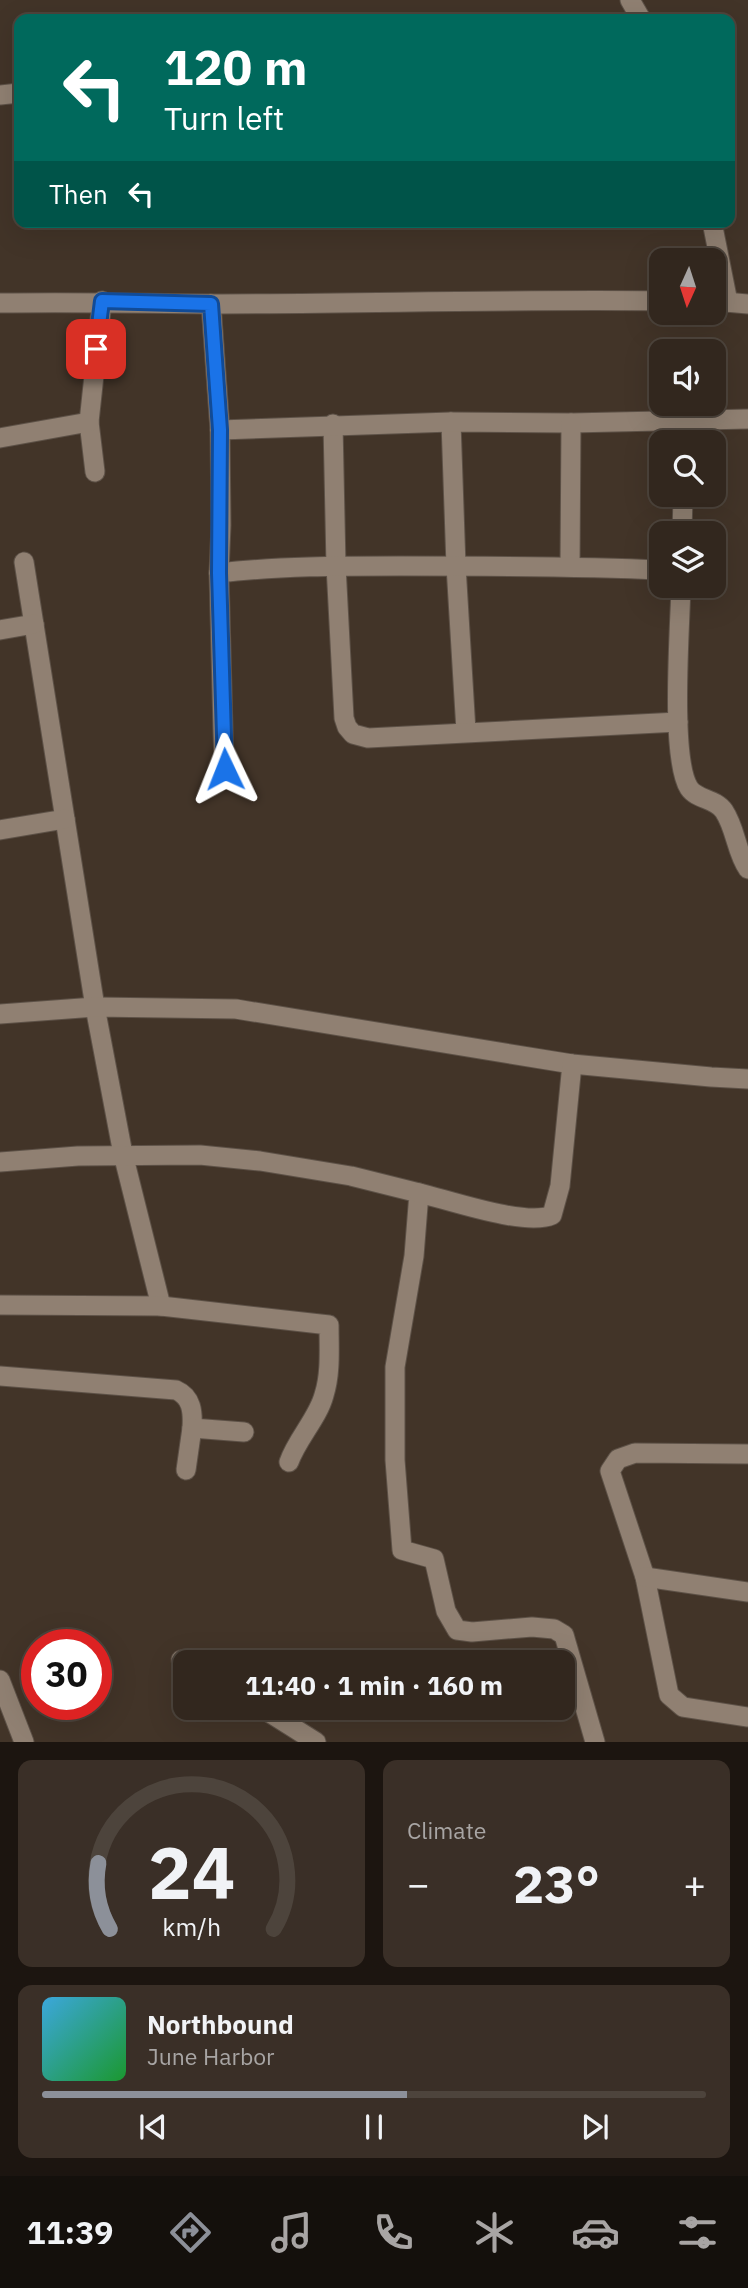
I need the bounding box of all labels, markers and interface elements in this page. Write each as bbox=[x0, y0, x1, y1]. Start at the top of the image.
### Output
text: 120 m bbox=[164, 35, 308, 98]
icon: left bbox=[49, 42, 140, 133]
text: Turn left bbox=[164, 97, 284, 139]
icon: left bbox=[122, 175, 160, 213]
text: Then bbox=[49, 177, 108, 211]
north arrow bbox=[649, 248, 726, 326]
map controls bbox=[649, 248, 726, 598]
pin bbox=[66, 319, 126, 379]
icon: arrive bbox=[77, 330, 115, 368]
button: sound bbox=[649, 339, 726, 416]
button: search bbox=[649, 430, 726, 507]
button: layers bbox=[649, 521, 726, 598]
position arrow bbox=[188, 732, 262, 806]
speed limit sign: 30 bbox=[21, 1629, 112, 1720]
text: 11:40 · 1 min · 160 m bbox=[245, 1668, 503, 1702]
text: Climate bbox=[407, 1815, 486, 1845]
text: 24 bbox=[148, 1825, 235, 1920]
text: 23° bbox=[513, 1850, 600, 1917]
text: − bbox=[407, 1859, 430, 1908]
text: + bbox=[683, 1859, 706, 1908]
text: km/h bbox=[162, 1910, 221, 1943]
text: Northbound bbox=[147, 2007, 294, 2041]
text: June Harbor bbox=[147, 2041, 275, 2071]
icon: previous bbox=[134, 2108, 172, 2146]
icon: pause bbox=[355, 2108, 393, 2146]
icon: next bbox=[576, 2108, 614, 2146]
icon: directions bbox=[166, 2208, 215, 2257]
icon: music bbox=[267, 2208, 316, 2257]
icon: phone bbox=[369, 2208, 418, 2257]
icon: climate bbox=[470, 2208, 519, 2257]
icon: car bbox=[571, 2208, 620, 2257]
icon: filters bbox=[673, 2208, 722, 2257]
text: 11:39 bbox=[26, 2211, 114, 2253]

